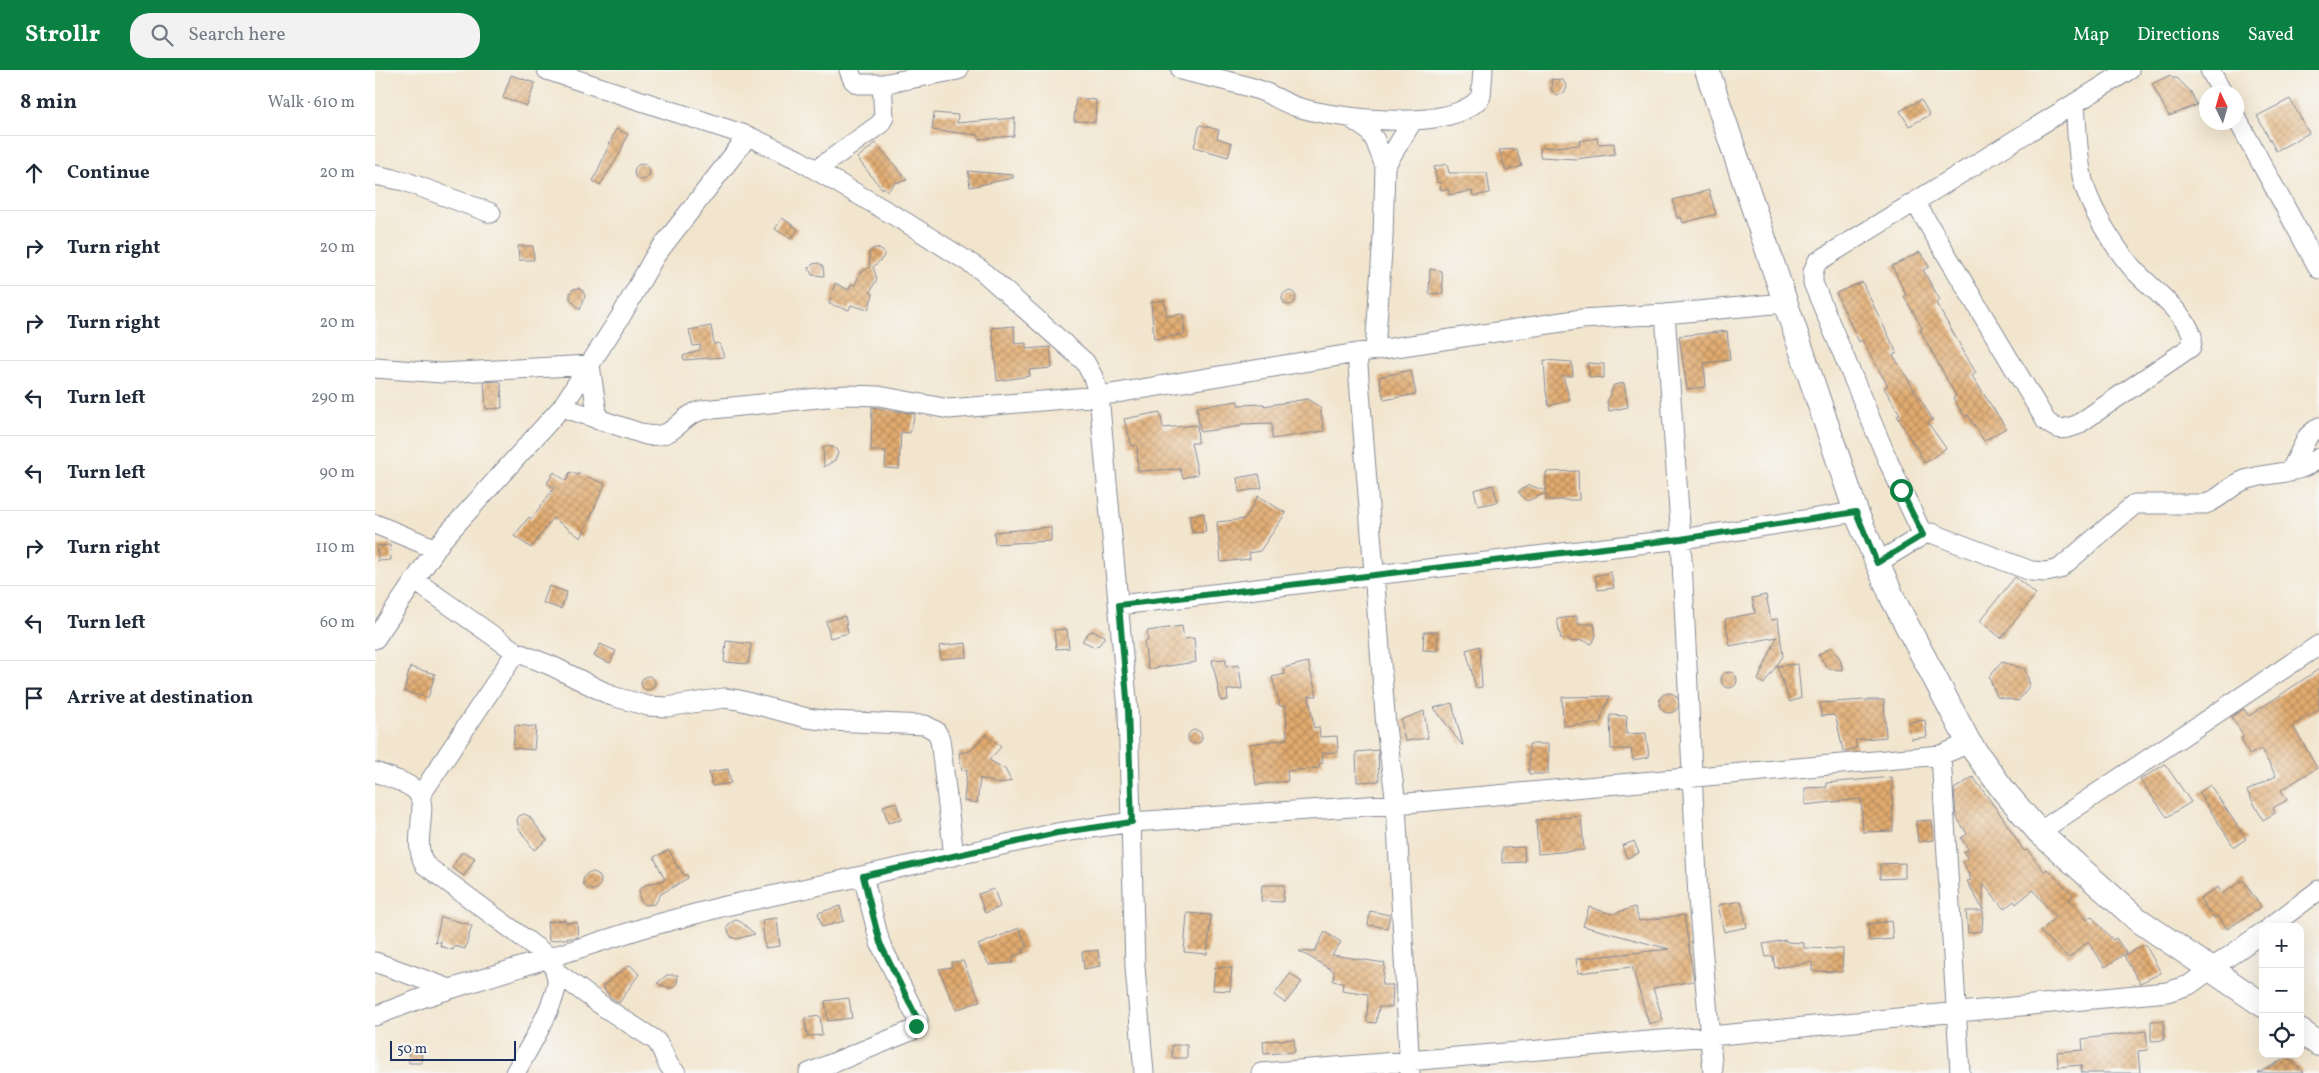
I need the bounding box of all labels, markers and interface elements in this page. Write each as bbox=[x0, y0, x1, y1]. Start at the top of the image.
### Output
search box bbox=[130, 13, 480, 58]
text: Strollr bbox=[25, 18, 100, 52]
icon: search bbox=[148, 21, 176, 49]
text: Search here bbox=[188, 22, 286, 48]
text: Map bbox=[2073, 23, 2109, 48]
text: Directions bbox=[2137, 23, 2220, 48]
text: Saved bbox=[2248, 23, 2294, 48]
north arrow bbox=[2199, 85, 2244, 130]
text: 8 min bbox=[20, 88, 77, 117]
text: Walk · 610 m bbox=[268, 92, 355, 114]
icon: ahead bbox=[20, 159, 48, 187]
text: Continue bbox=[67, 160, 150, 186]
text: 20 m bbox=[320, 162, 355, 184]
icon: right bbox=[20, 234, 48, 262]
text: Turn right bbox=[67, 235, 160, 261]
text: 20 m bbox=[320, 237, 355, 259]
icon: right bbox=[20, 309, 48, 337]
text: Turn right bbox=[67, 310, 160, 336]
text: 20 m bbox=[320, 312, 355, 334]
icon: left bbox=[20, 384, 48, 412]
text: Turn left bbox=[67, 385, 146, 411]
text: 290 m bbox=[311, 387, 355, 409]
icon: left bbox=[20, 459, 48, 487]
text: Turn left bbox=[67, 460, 146, 486]
text: 90 m bbox=[319, 462, 355, 484]
route start bbox=[1890, 479, 1913, 502]
icon: right bbox=[20, 534, 48, 562]
text: Turn right bbox=[67, 535, 160, 561]
text: 110 m bbox=[316, 537, 355, 559]
icon: left bbox=[20, 609, 48, 637]
text: Turn left bbox=[67, 610, 146, 636]
text: 60 m bbox=[320, 612, 355, 634]
icon: arrive bbox=[20, 684, 48, 712]
text: Arrive at destination bbox=[67, 685, 253, 711]
map controls bbox=[2259, 923, 2304, 1058]
button: + bbox=[2259, 923, 2304, 968]
button: − bbox=[2259, 968, 2304, 1013]
button: locate bbox=[2259, 1013, 2304, 1058]
route end bbox=[905, 1015, 928, 1038]
scale bar bbox=[390, 1038, 516, 1061]
text: 50 m bbox=[397, 1040, 427, 1059]

